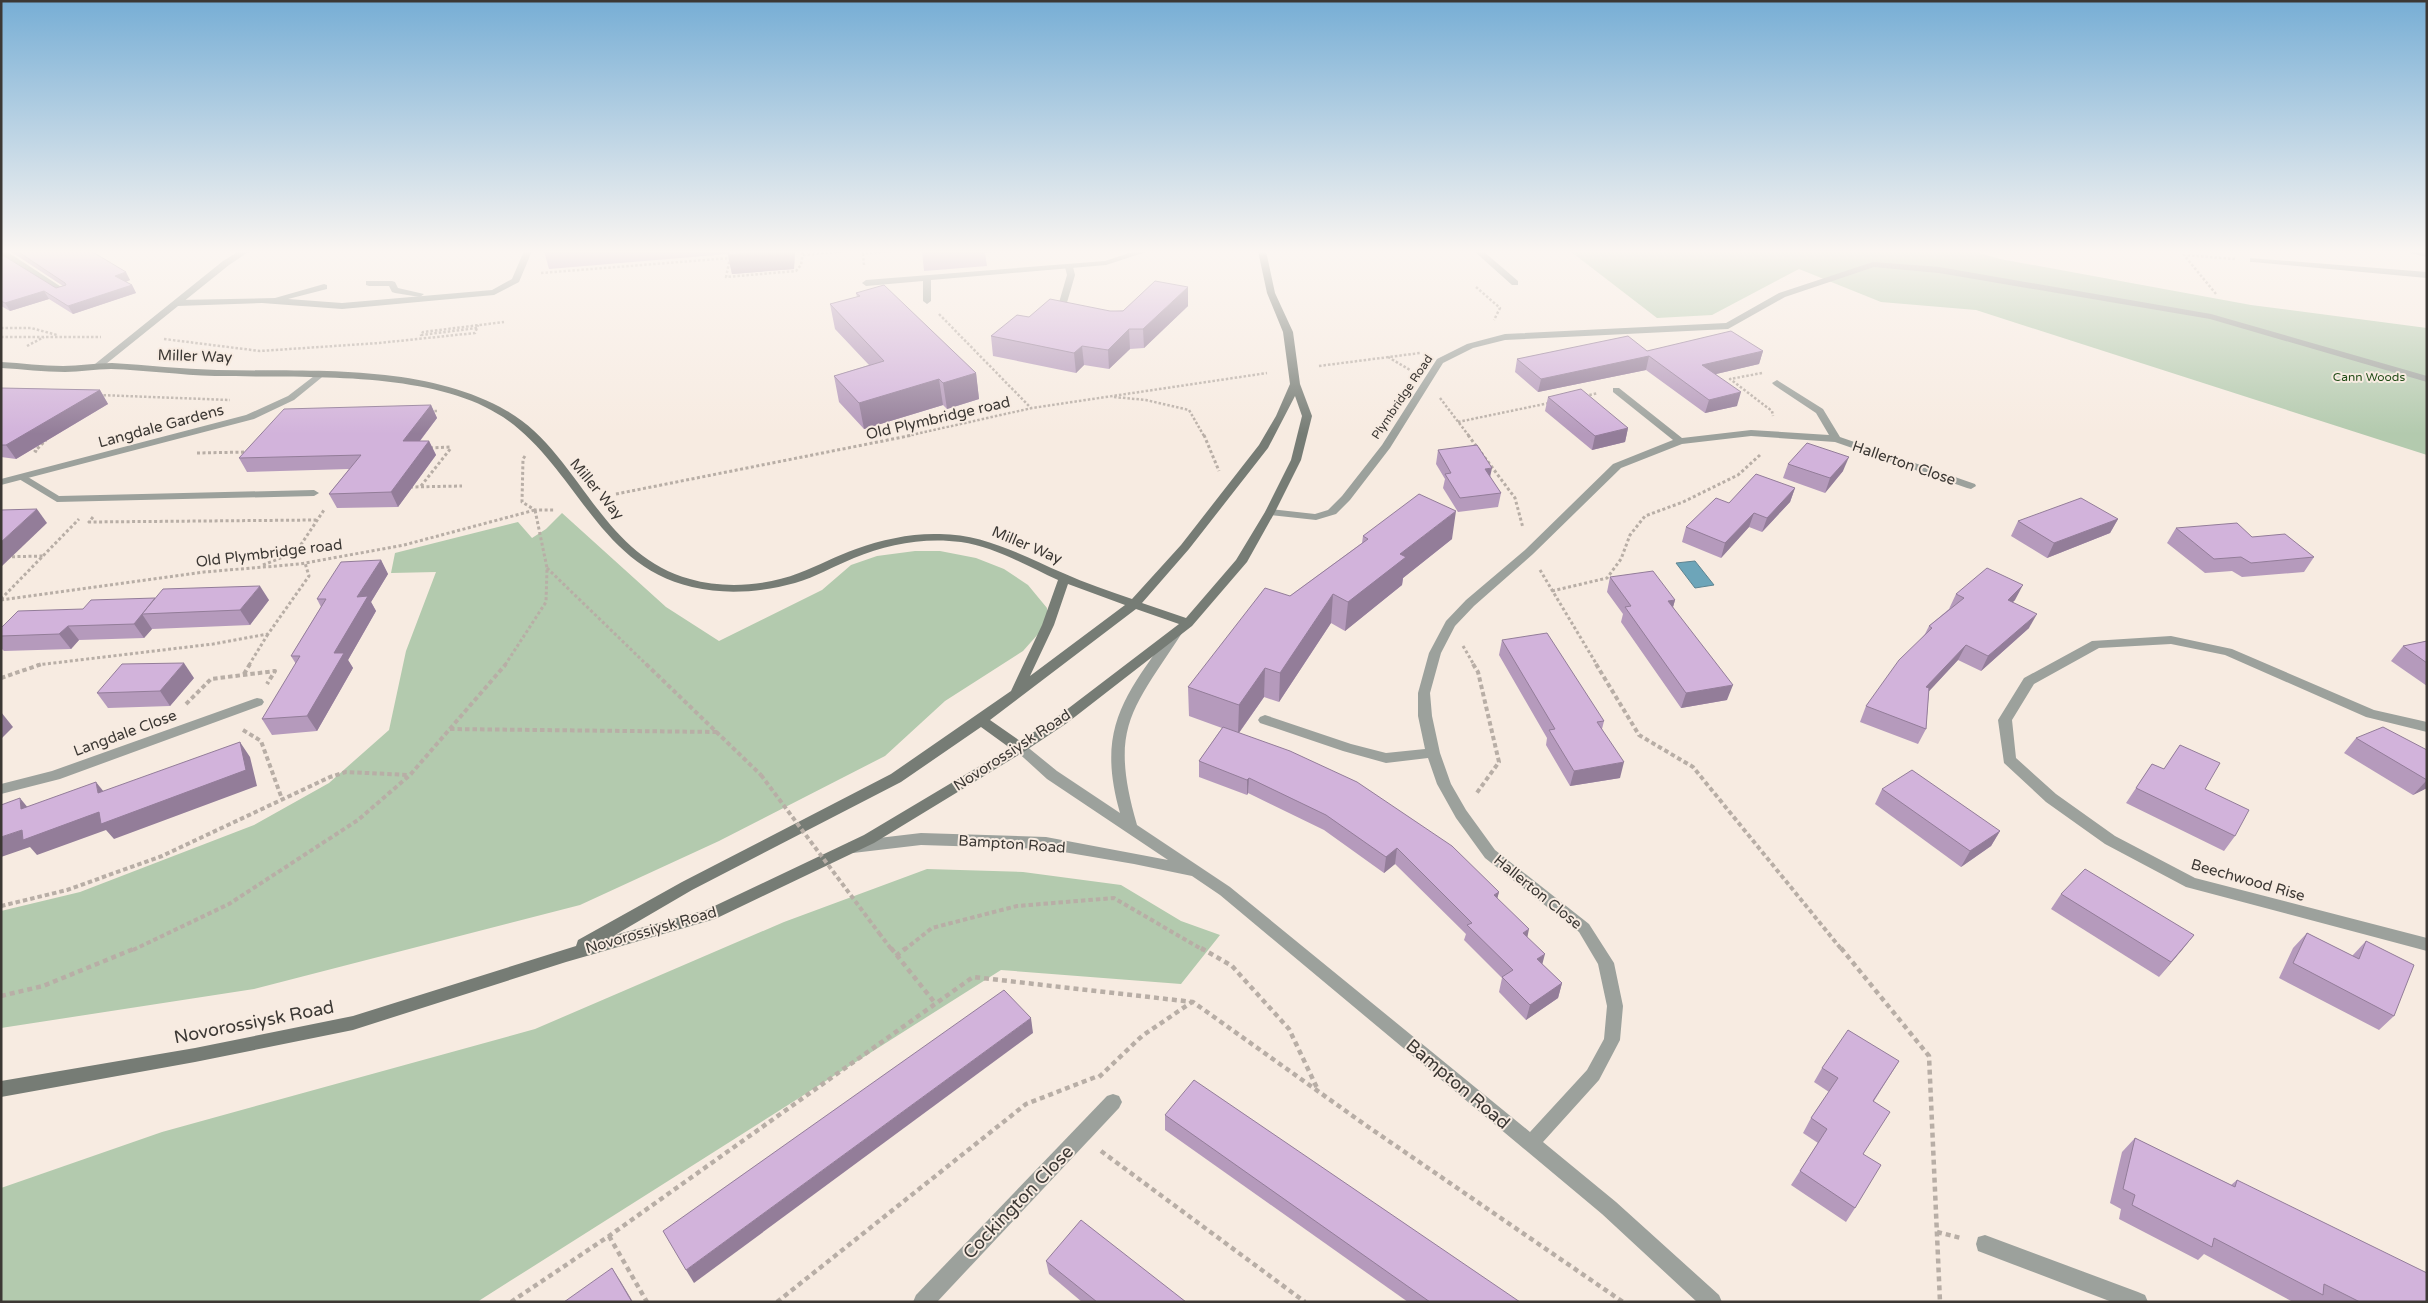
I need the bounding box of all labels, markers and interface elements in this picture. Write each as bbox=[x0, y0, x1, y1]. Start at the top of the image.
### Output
street label: Miller Way bbox=[157, 346, 233, 366]
street label: Plymbridge Road bbox=[1369, 352, 1435, 442]
park label: Cann Woods bbox=[2333, 370, 2405, 384]
street label: Old Plymbridge road bbox=[864, 393, 1012, 443]
street label: Langdale Gardens bbox=[96, 401, 226, 451]
street label: Hallerton Close bbox=[1850, 437, 1958, 489]
street label: Miller Way bbox=[566, 455, 628, 523]
street label: Miller Way bbox=[989, 522, 1065, 568]
street label: Old Plymbridge road bbox=[195, 535, 343, 571]
street label: Langdale Close bbox=[71, 706, 179, 760]
street label: Novorossiysk Road bbox=[950, 706, 1074, 794]
street label: Bampton Road bbox=[958, 831, 1066, 857]
street label: Hallerton Close bbox=[1490, 851, 1586, 933]
street label: Beechwood Rise bbox=[2189, 855, 2307, 905]
street label: Novorossiysk Road bbox=[583, 903, 719, 957]
street label: Novorossiysk Road bbox=[172, 996, 336, 1048]
street label: Bampton Road bbox=[1402, 1034, 1514, 1134]
street label: Cockington Close bbox=[958, 1141, 1078, 1263]

